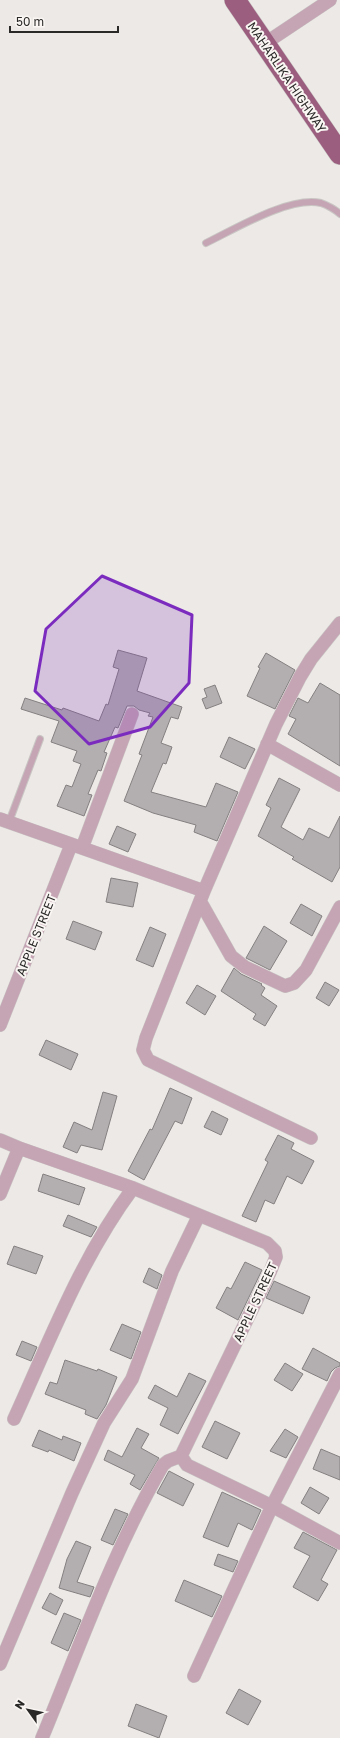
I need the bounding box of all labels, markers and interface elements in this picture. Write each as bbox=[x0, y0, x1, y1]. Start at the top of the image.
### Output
scale bar bbox=[10, 8, 118, 34]
text: 50 m bbox=[16, 14, 44, 29]
street label: MAHARLIKA HIGHWAY bbox=[245, 19, 330, 135]
street label: APPLE STREET bbox=[13, 892, 59, 978]
street label: APPLE STREET bbox=[230, 1259, 280, 1344]
north arrow bbox=[8, 1690, 48, 1730]
text: N bbox=[11, 1697, 27, 1711]

